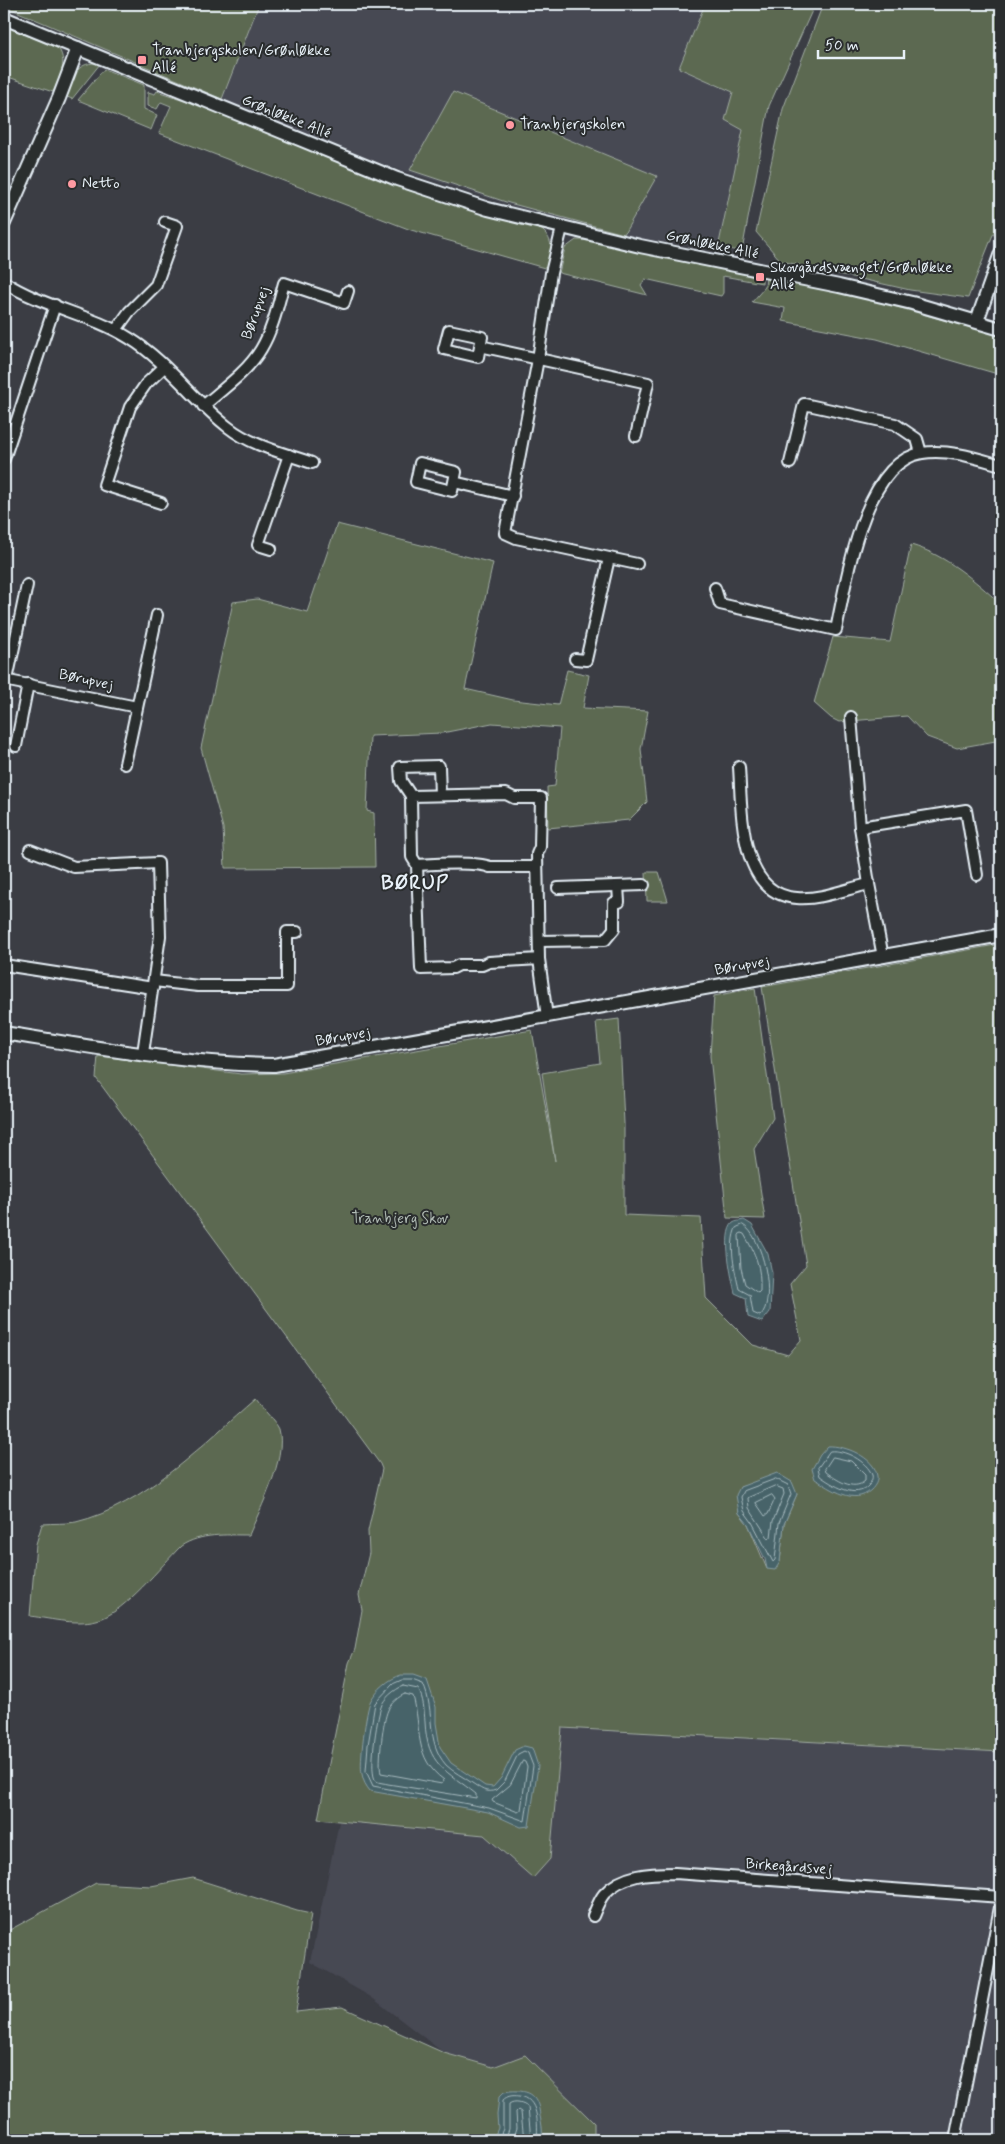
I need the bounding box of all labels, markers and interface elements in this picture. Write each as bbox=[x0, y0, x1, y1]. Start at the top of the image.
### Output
scale bar bbox=[818, 28, 904, 60]
text: 50 m bbox=[825, 36, 859, 56]
place label: Tranbjergskolen/Grønløkke Allé bbox=[152, 41, 330, 78]
marker: Tranbjergskolen/Grønløkke Allé bbox=[136, 54, 148, 66]
street label: Grønløkke Allé bbox=[239, 90, 334, 144]
place label: Tranbjergskolen bbox=[520, 115, 625, 135]
marker: Tranbjergskolen bbox=[504, 119, 516, 131]
place label: Netto bbox=[82, 174, 120, 194]
marker: Netto bbox=[66, 178, 78, 190]
street label: Grønløkke Allé bbox=[664, 225, 760, 265]
place label: Skovgårdsvænget/Grønløkke Allé bbox=[770, 258, 953, 295]
marker: Skovgårdsvænget/Grønløkke Allé bbox=[754, 271, 766, 283]
street label: Børupvej bbox=[237, 284, 275, 342]
street label: Børupvej bbox=[57, 664, 115, 696]
district label: BØRUP bbox=[381, 870, 449, 897]
street label: Børupvej bbox=[713, 951, 771, 981]
street label: Børupvej bbox=[314, 1022, 372, 1052]
park label: Tranbjerg Skov bbox=[352, 1209, 449, 1229]
street label: Birkegårdsvej bbox=[745, 1854, 833, 1880]

